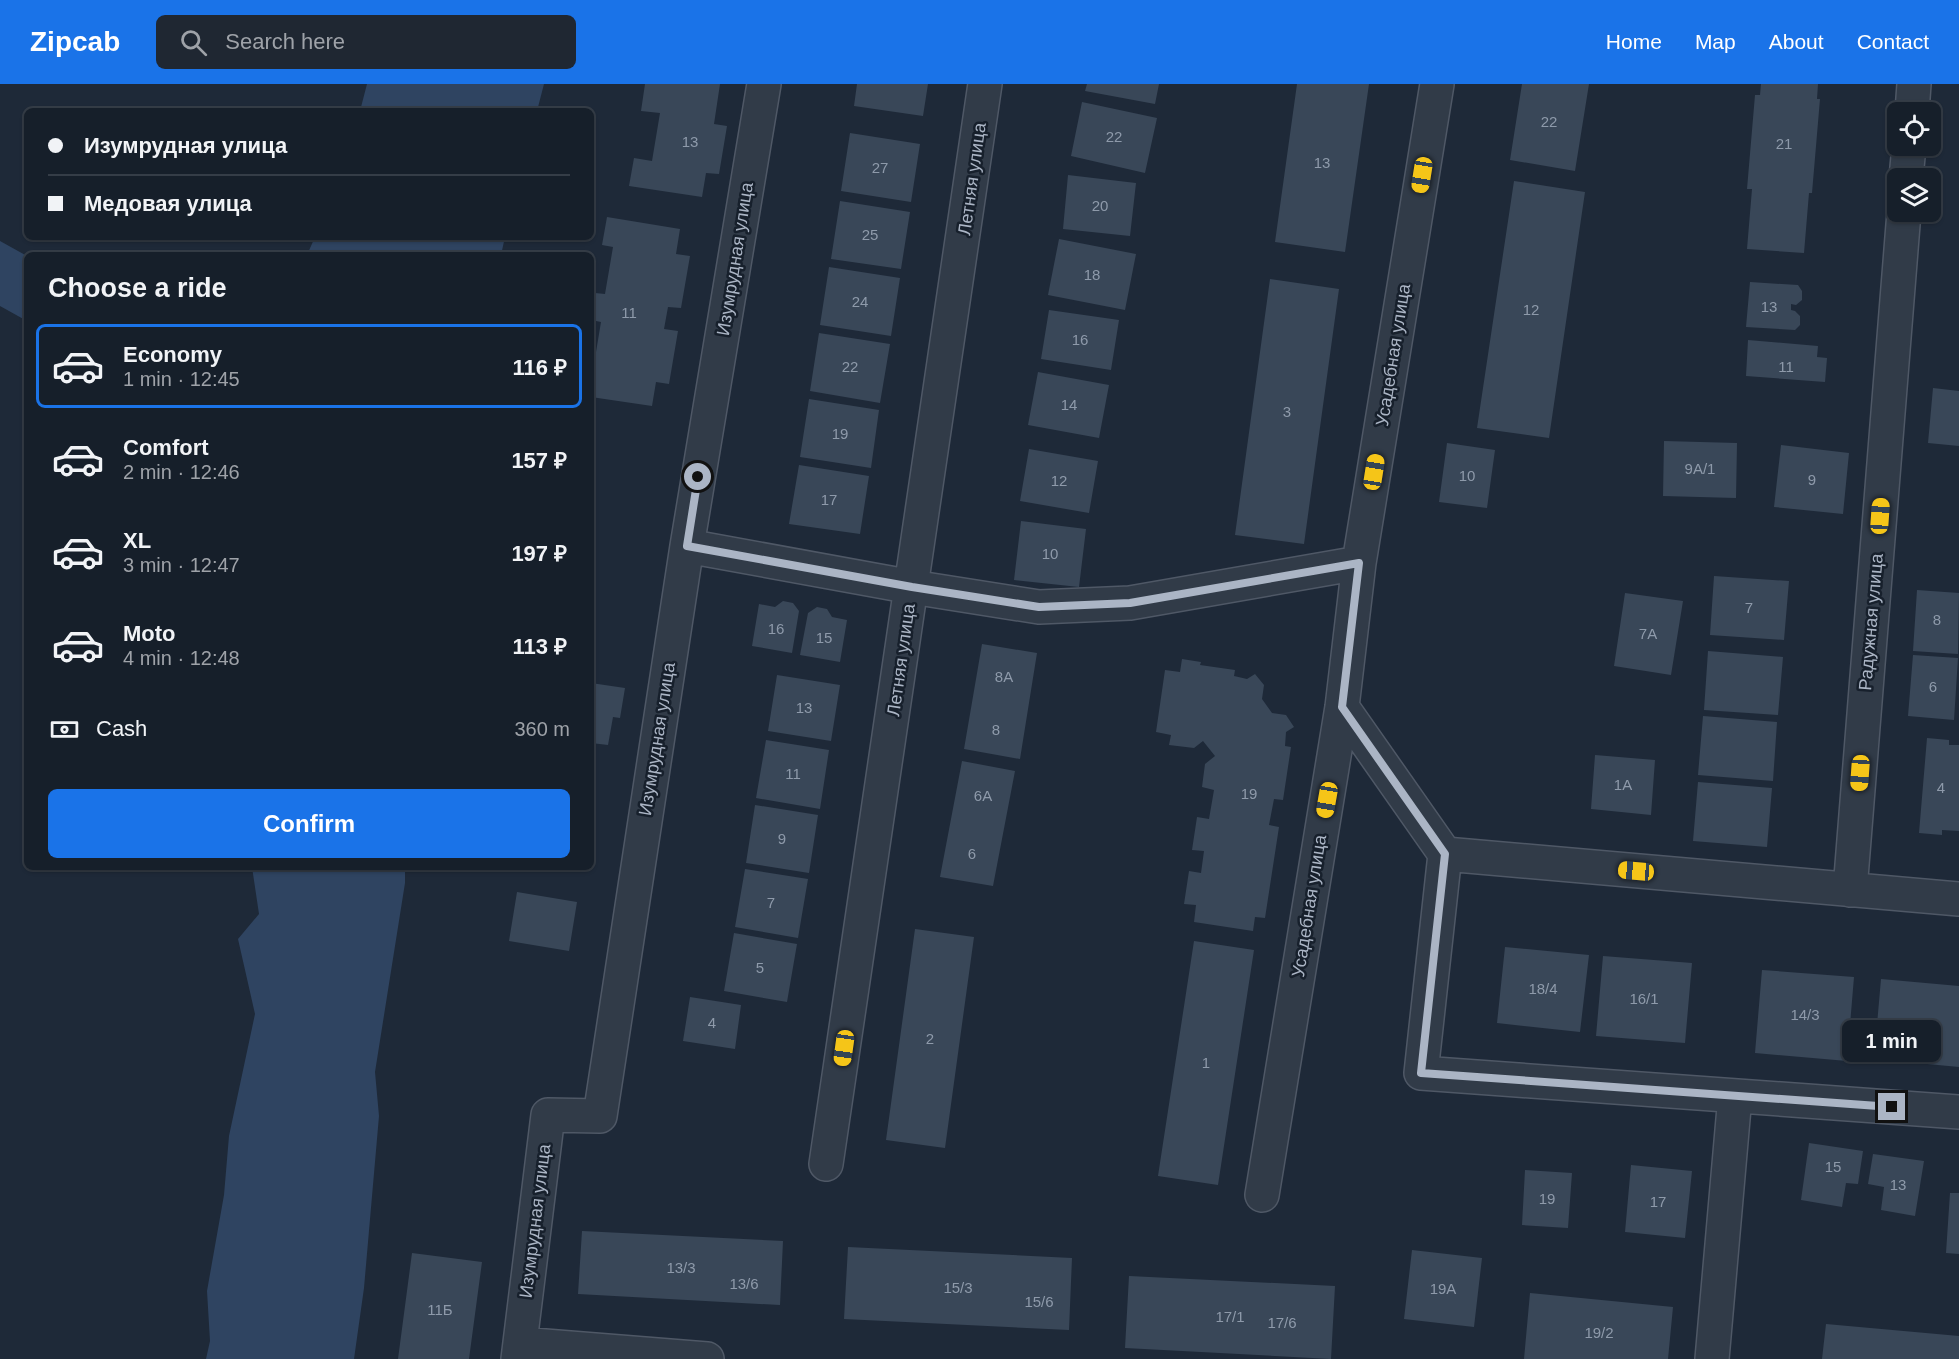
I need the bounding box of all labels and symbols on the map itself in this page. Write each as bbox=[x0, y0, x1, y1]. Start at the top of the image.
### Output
house number: 22 bbox=[1541, 113, 1557, 130]
street label: Летняя улица bbox=[954, 120, 990, 237]
house number: 22 bbox=[1106, 128, 1122, 145]
house number: 13 bbox=[682, 133, 698, 150]
house number: 21 bbox=[1776, 135, 1792, 152]
house number: 13 bbox=[1314, 154, 1330, 171]
car bbox=[1410, 156, 1434, 194]
house number: 27 bbox=[872, 159, 888, 176]
street label: Изумрудная улица bbox=[713, 180, 757, 337]
house number: 20 bbox=[1092, 197, 1108, 214]
house number: 25 bbox=[862, 226, 878, 243]
house number: 18 bbox=[1084, 266, 1100, 283]
street label: Усадебная улица bbox=[1372, 281, 1414, 428]
house number: 24 bbox=[852, 293, 868, 310]
house number: 13 bbox=[1761, 298, 1777, 315]
house number: 12 bbox=[1523, 301, 1539, 318]
house number: 11 bbox=[621, 304, 637, 321]
house number: 16 bbox=[1072, 331, 1088, 348]
house number: 22 bbox=[842, 358, 858, 375]
house number: 11 bbox=[1778, 358, 1794, 375]
house number: 14 bbox=[1061, 396, 1077, 413]
house number: 3 bbox=[1283, 403, 1291, 420]
house number: 19 bbox=[832, 425, 848, 442]
car bbox=[1362, 453, 1386, 491]
house number: 9А/1 bbox=[1685, 460, 1715, 477]
route start bbox=[684, 463, 711, 490]
house number: 10 bbox=[1459, 467, 1475, 484]
house number: 9 bbox=[1808, 471, 1816, 488]
house number: 12 bbox=[1051, 472, 1067, 489]
house number: 17 bbox=[821, 491, 837, 508]
car bbox=[1870, 497, 1890, 535]
house number: 10 bbox=[1042, 545, 1058, 562]
street label: Радужная улица bbox=[1855, 552, 1887, 691]
house number: 7 bbox=[1745, 599, 1753, 616]
street label: Летняя улица bbox=[883, 601, 919, 718]
house number: 8 bbox=[1933, 611, 1941, 628]
house number: 16 bbox=[768, 620, 784, 637]
house number: 7А bbox=[1639, 625, 1657, 642]
house number: 15 bbox=[816, 629, 832, 646]
street label: Изумрудная улица bbox=[635, 660, 679, 817]
house number: 8А bbox=[995, 668, 1013, 685]
house number: 6 bbox=[1929, 678, 1937, 695]
house number: 13 bbox=[796, 699, 812, 716]
house number: 8 bbox=[992, 721, 1000, 738]
car bbox=[1850, 754, 1870, 792]
house number: 11 bbox=[785, 765, 801, 782]
house number: 1А bbox=[1614, 776, 1632, 793]
house number: 4 bbox=[1937, 779, 1945, 796]
car bbox=[1315, 781, 1339, 819]
house number: 19 bbox=[1241, 785, 1257, 802]
house number: 6А bbox=[974, 787, 992, 804]
house number: 9 bbox=[778, 830, 786, 847]
street label: Усадебная улица bbox=[1288, 832, 1330, 979]
house number: 6 bbox=[968, 845, 976, 862]
car bbox=[1617, 860, 1655, 882]
house number: 7 bbox=[767, 894, 775, 911]
house number: 5 bbox=[756, 959, 764, 976]
house number: 18/4 bbox=[1528, 980, 1558, 997]
house number: 16/1 bbox=[1629, 990, 1659, 1007]
house number: 14/3 bbox=[1790, 1006, 1820, 1023]
house number: 4 bbox=[708, 1014, 716, 1031]
callout: 1 min bbox=[1842, 1020, 1942, 1062]
car bbox=[833, 1029, 855, 1067]
house number: 2 bbox=[926, 1030, 934, 1047]
house number: 1 bbox=[1202, 1054, 1210, 1071]
route end bbox=[1878, 1093, 1905, 1120]
street label: Изумрудная улица bbox=[516, 1142, 554, 1299]
house number: 15 bbox=[1825, 1158, 1841, 1175]
house number: 13 bbox=[1890, 1176, 1906, 1193]
house number: 19 bbox=[1539, 1190, 1555, 1207]
house number: 17 bbox=[1650, 1193, 1666, 1210]
house number: 13/3 bbox=[666, 1259, 696, 1276]
house number: 13/6 bbox=[729, 1275, 759, 1292]
house number: 15/3 bbox=[943, 1279, 973, 1296]
house number: 19А bbox=[1430, 1280, 1456, 1297]
house number: 15/6 bbox=[1024, 1293, 1054, 1310]
house number: 11Б bbox=[427, 1301, 453, 1318]
house number: 17/1 bbox=[1215, 1308, 1245, 1325]
house number: 17/6 bbox=[1267, 1314, 1297, 1331]
house number: 19/2 bbox=[1584, 1324, 1614, 1341]

